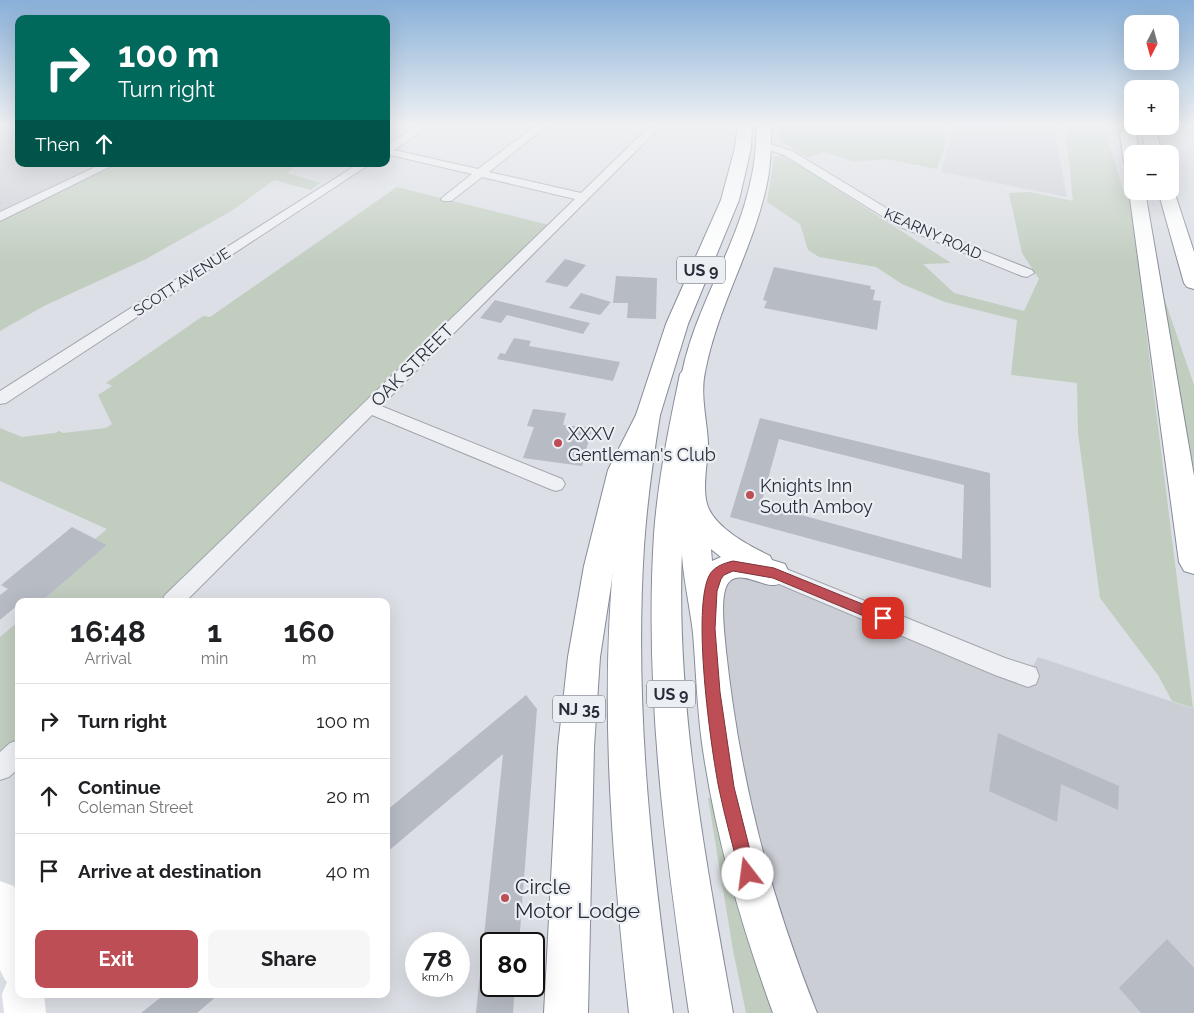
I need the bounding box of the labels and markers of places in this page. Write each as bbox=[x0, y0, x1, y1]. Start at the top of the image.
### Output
place label: XXXV Gentleman's Club bbox=[568, 423, 716, 465]
marker: XXXV Gentleman's Club bbox=[552, 437, 564, 449]
place label: Knights Inn South Amboy bbox=[760, 475, 873, 517]
marker: Knights Inn South Amboy bbox=[744, 489, 756, 501]
pin bbox=[862, 597, 904, 639]
place label: Circle Motor Lodge bbox=[515, 874, 640, 923]
marker: Circle Motor Lodge bbox=[499, 892, 511, 904]

